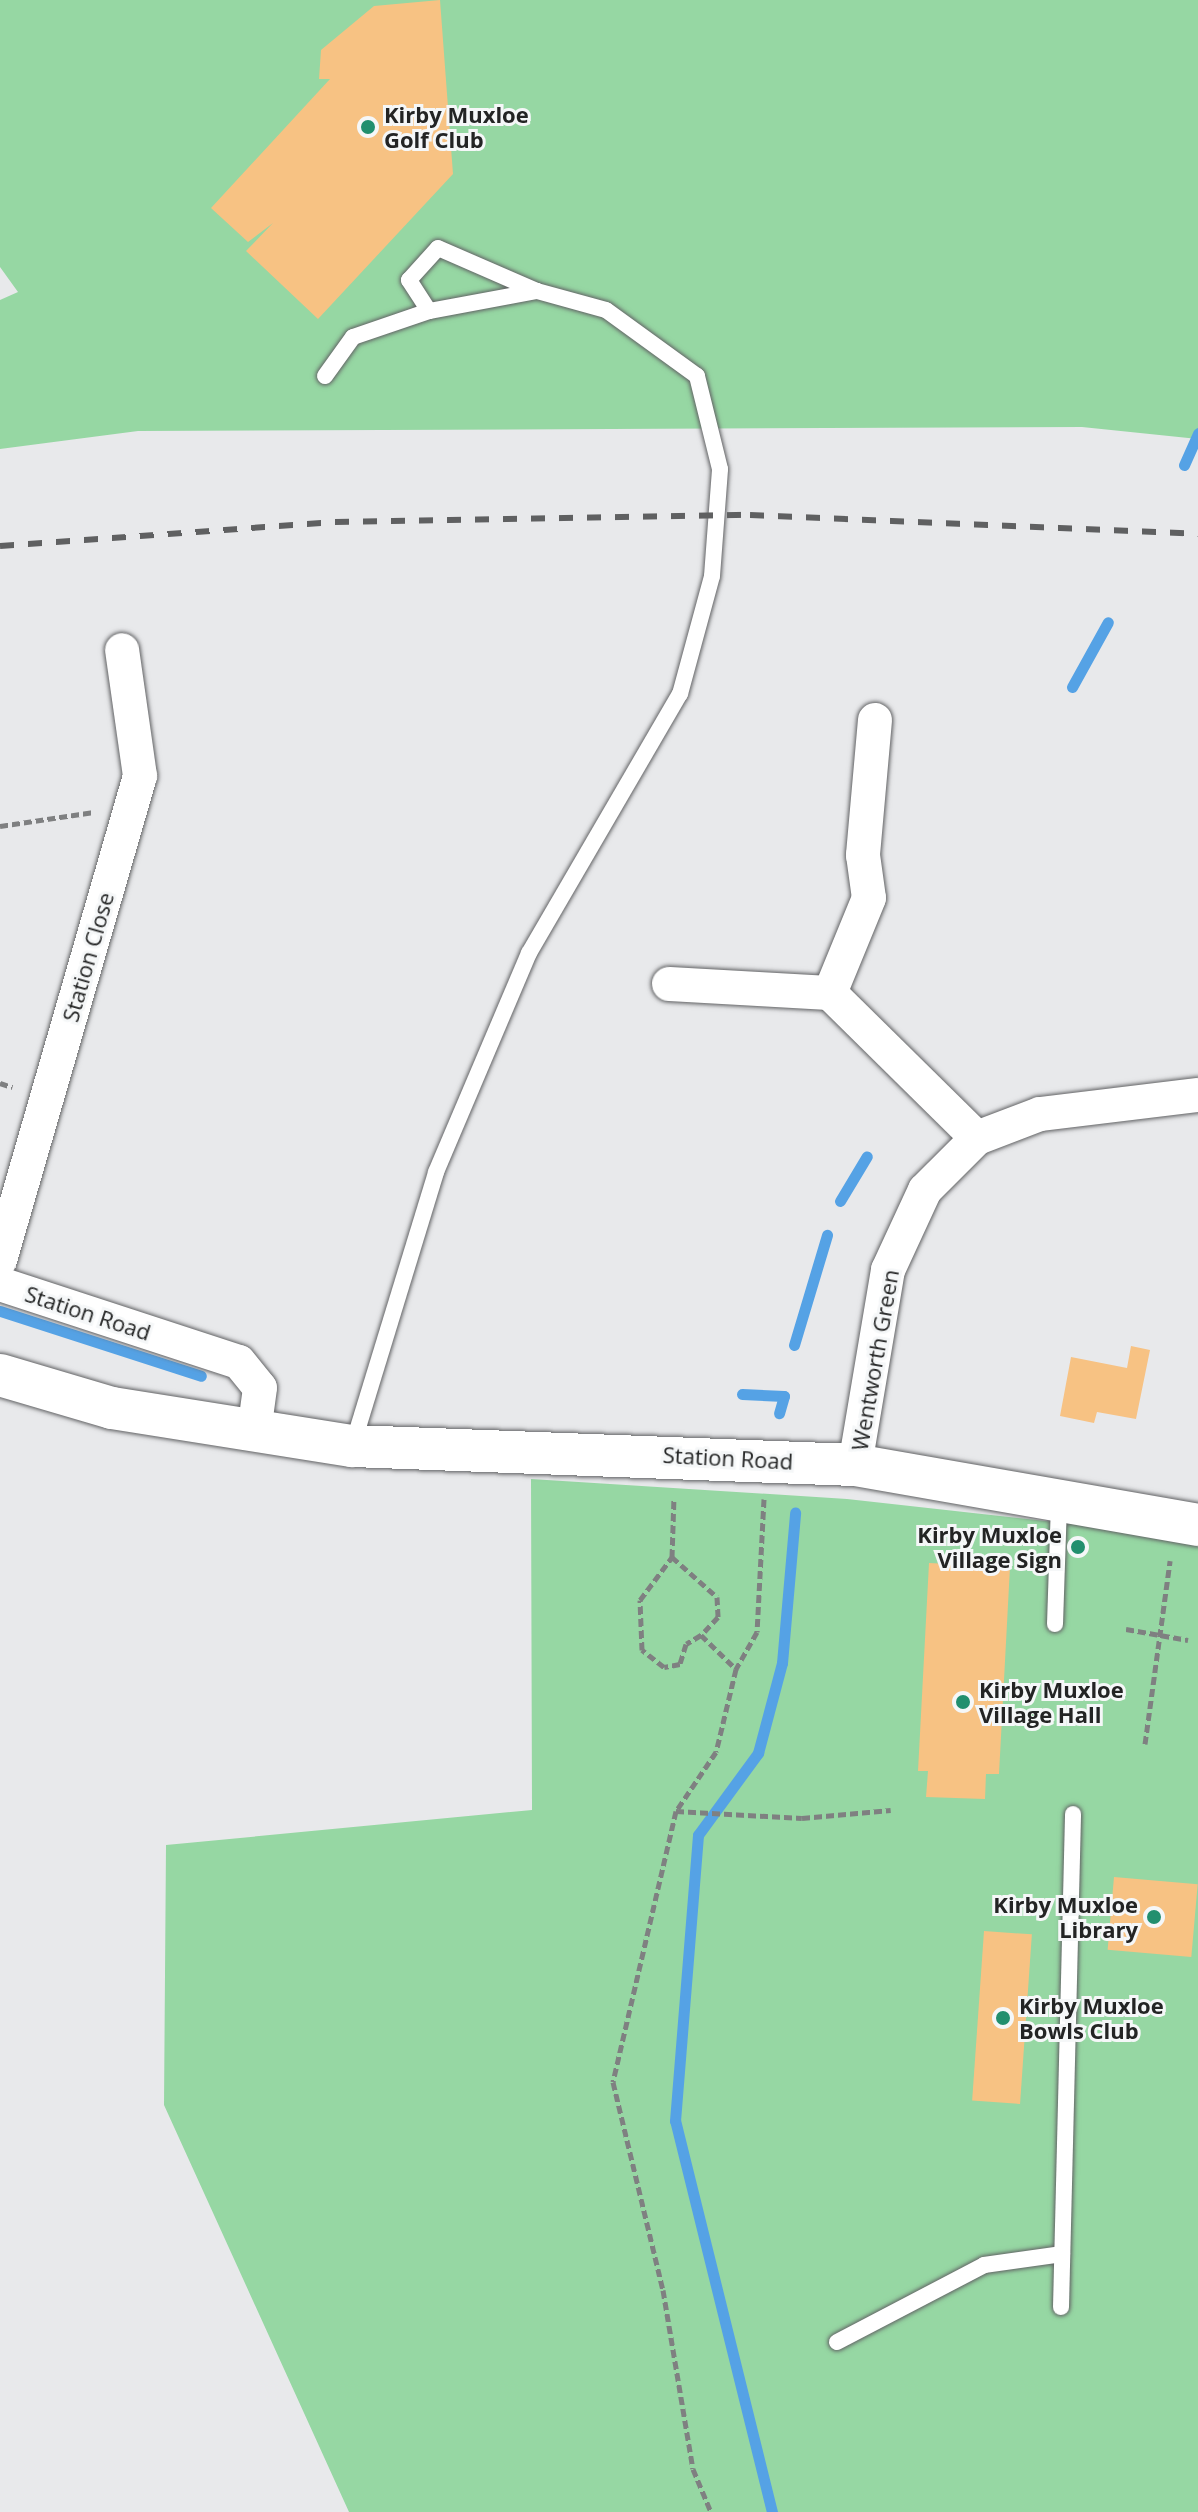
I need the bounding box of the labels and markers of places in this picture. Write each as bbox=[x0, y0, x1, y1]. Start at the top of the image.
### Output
place label: Kirby Muxloe Golf Club bbox=[384, 101, 529, 152]
marker: Kirby Muxloe Golf Club bbox=[359, 118, 377, 136]
place label: Kirby Muxloe Village Sign bbox=[917, 1521, 1062, 1572]
marker: Kirby Muxloe Village Sign bbox=[1069, 1538, 1087, 1556]
place label: Kirby Muxloe Village Hall bbox=[979, 1676, 1124, 1728]
marker: Kirby Muxloe Village Hall bbox=[954, 1693, 972, 1711]
place label: Kirby Muxloe Library bbox=[993, 1891, 1138, 1942]
marker: Kirby Muxloe Library bbox=[1145, 1908, 1163, 1926]
place label: Kirby Muxloe Bowls Club bbox=[1019, 1992, 1164, 2044]
marker: Kirby Muxloe Bowls Club bbox=[994, 2009, 1012, 2027]

